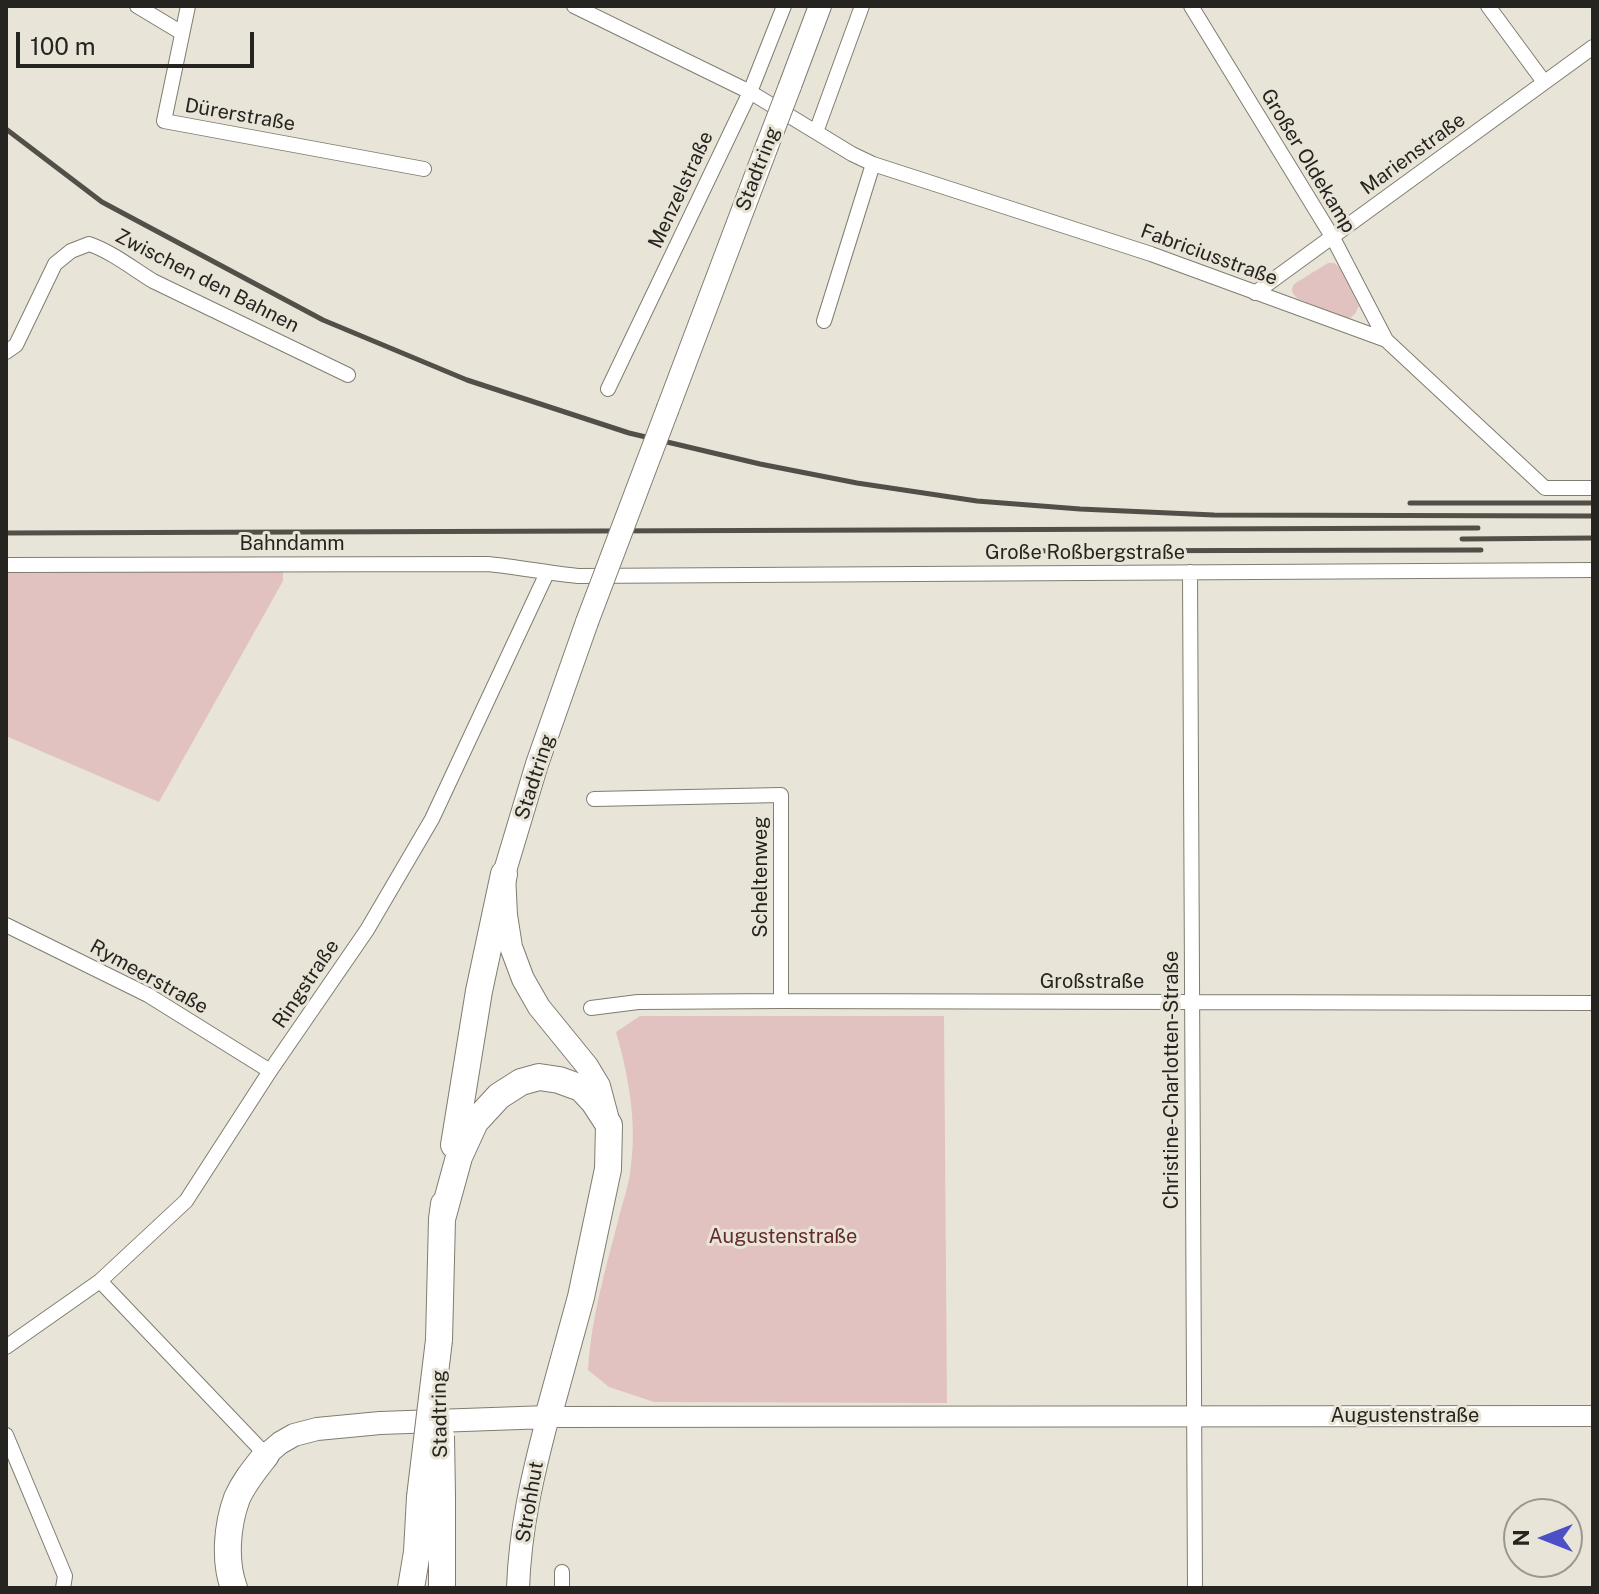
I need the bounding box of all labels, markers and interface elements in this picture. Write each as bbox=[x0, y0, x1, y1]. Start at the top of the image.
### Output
scale bar bbox=[20, 16, 258, 66]
text: 100 m bbox=[30, 32, 96, 60]
street label: Großer Oldekamp bbox=[1255, 85, 1361, 237]
street label: Dürerstraße bbox=[183, 93, 297, 137]
street label: Marienstraße bbox=[1356, 108, 1470, 200]
street label: Stadtring bbox=[731, 123, 785, 215]
street label: Menzelstraße bbox=[643, 128, 719, 252]
street label: Fabriciusstraße bbox=[1137, 219, 1281, 291]
street label: Zwischen den Bahnen bbox=[111, 224, 303, 338]
street label: Bahndamm bbox=[239, 532, 345, 556]
street label: Große Roßbergstraße bbox=[985, 541, 1185, 565]
street label: Stadtring bbox=[510, 731, 560, 823]
street label: Scheltenweg bbox=[749, 816, 773, 938]
street label: Rymeerstraße bbox=[86, 935, 212, 1019]
street label: Ringstraße bbox=[268, 935, 344, 1033]
street label: Christine-Charlotten-Straße bbox=[1160, 951, 1184, 1209]
street label: Großstraße bbox=[1040, 970, 1144, 994]
park label: Augustenstraße bbox=[709, 1225, 857, 1249]
street label: Stadtring bbox=[427, 1370, 453, 1458]
street label: Augustenstraße bbox=[1331, 1404, 1479, 1428]
street label: Strohhut bbox=[511, 1459, 549, 1545]
north arrow bbox=[1503, 1498, 1583, 1578]
text: N bbox=[1508, 1529, 1534, 1547]

